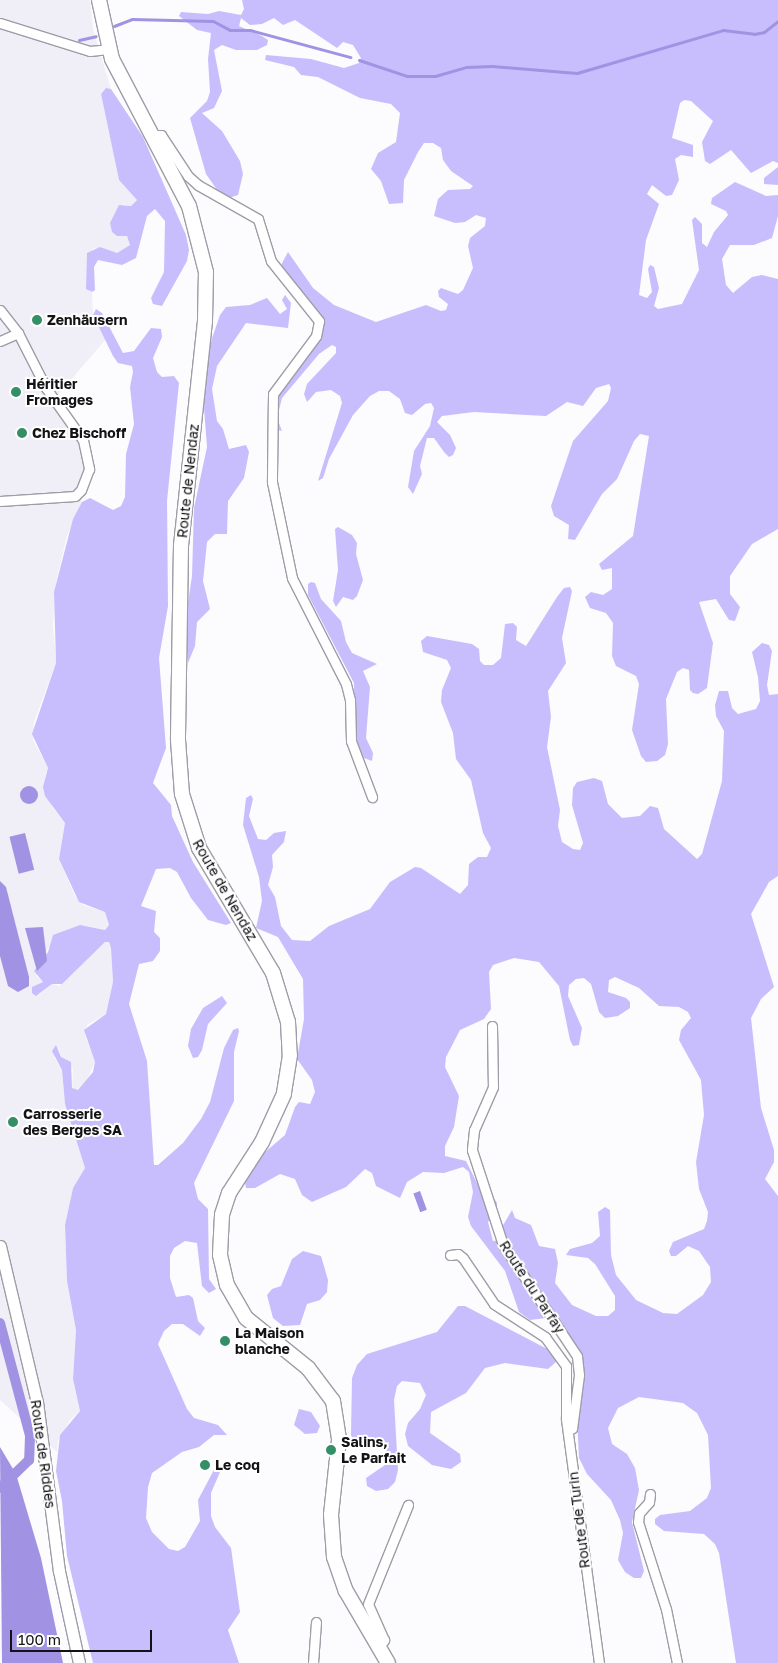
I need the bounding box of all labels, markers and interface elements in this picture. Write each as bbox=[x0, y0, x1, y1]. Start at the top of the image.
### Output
place label: Zenhäusern bbox=[47, 312, 127, 328]
marker: Zenhäusern bbox=[31, 314, 43, 326]
place label: Héritier Fromages bbox=[26, 376, 93, 408]
marker: Héritier Fromages bbox=[10, 386, 22, 398]
street label: Route de Nendaz bbox=[174, 423, 202, 539]
place label: Chez Bischoff bbox=[32, 425, 126, 441]
marker: Chez Bischoff bbox=[16, 427, 28, 439]
street label: Route de Nendaz bbox=[189, 836, 261, 944]
place label: Carrosserie des Berges SA bbox=[23, 1106, 122, 1138]
marker: Carrosserie des Berges SA bbox=[7, 1116, 19, 1128]
street label: Route du Parfay bbox=[496, 1238, 568, 1336]
place label: La Maison blanche bbox=[235, 1325, 304, 1358]
marker: La Maison blanche bbox=[219, 1335, 231, 1347]
street label: Route de Riddes bbox=[27, 1398, 59, 1510]
place label: Salins, Le Parfait bbox=[341, 1434, 406, 1466]
marker: Salins, Le Parfait bbox=[325, 1444, 337, 1456]
place label: Le coq bbox=[215, 1457, 260, 1473]
marker: Le coq bbox=[199, 1459, 211, 1471]
street label: Route de Turin bbox=[565, 1471, 593, 1569]
scale bar bbox=[12, 1620, 155, 1652]
text: 100 m bbox=[18, 1630, 61, 1648]

